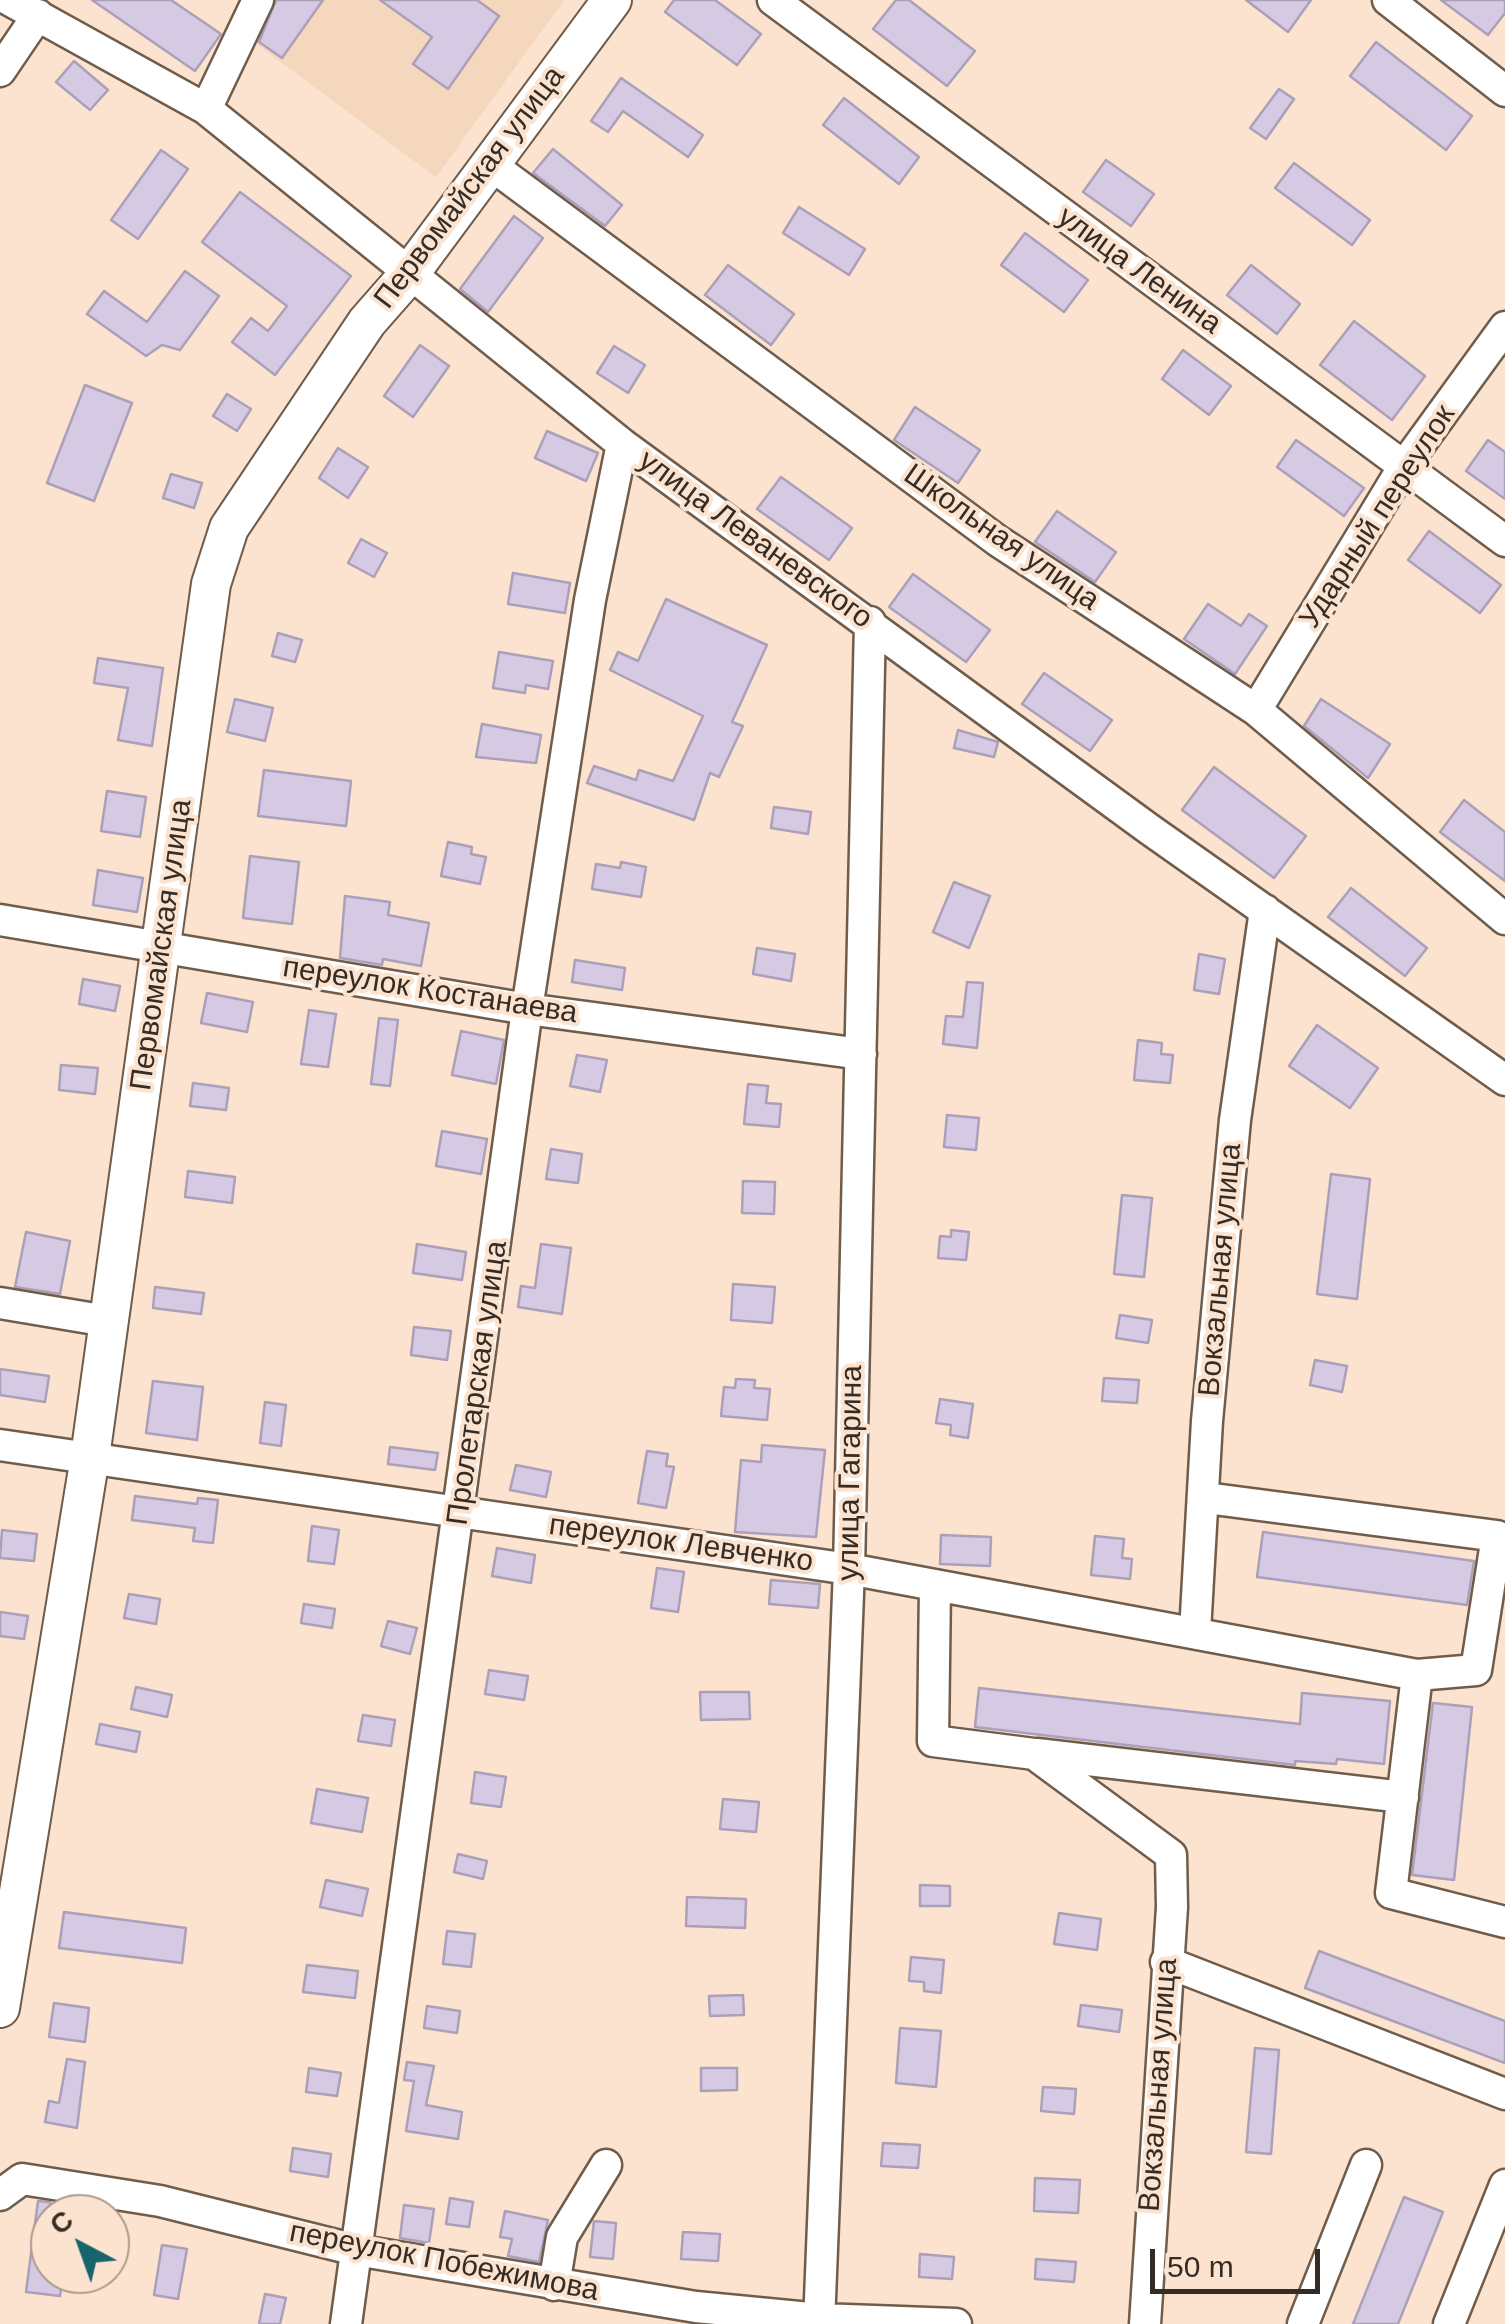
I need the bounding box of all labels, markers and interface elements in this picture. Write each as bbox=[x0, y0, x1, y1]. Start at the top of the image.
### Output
street label: Первомайская улица bbox=[367, 60, 573, 316]
street label: улица Ленина bbox=[1050, 199, 1228, 343]
street label: Ударный переулок bbox=[1292, 399, 1464, 635]
street label: улица Леваневского bbox=[631, 443, 879, 637]
street label: Школьная улица bbox=[896, 457, 1106, 619]
street label: Первомайская улица bbox=[124, 797, 200, 1093]
street label: переулок Костанаева bbox=[280, 950, 580, 1032]
street label: Вокзальная улица bbox=[1192, 1142, 1250, 1398]
street label: Пролетарская улица bbox=[440, 1239, 516, 1527]
street label: улица Гагарина bbox=[831, 1365, 871, 1581]
street label: переулок Левченко bbox=[547, 1508, 815, 1580]
street label: Вокзальная улица bbox=[1132, 1957, 1186, 2213]
north arrow bbox=[30, 2194, 130, 2294]
text: С bbox=[43, 2204, 79, 2241]
street label: переулок Побежимова bbox=[286, 2214, 602, 2310]
scale bar bbox=[1155, 2229, 1325, 2291]
text: 50 m bbox=[1167, 2250, 1234, 2283]

